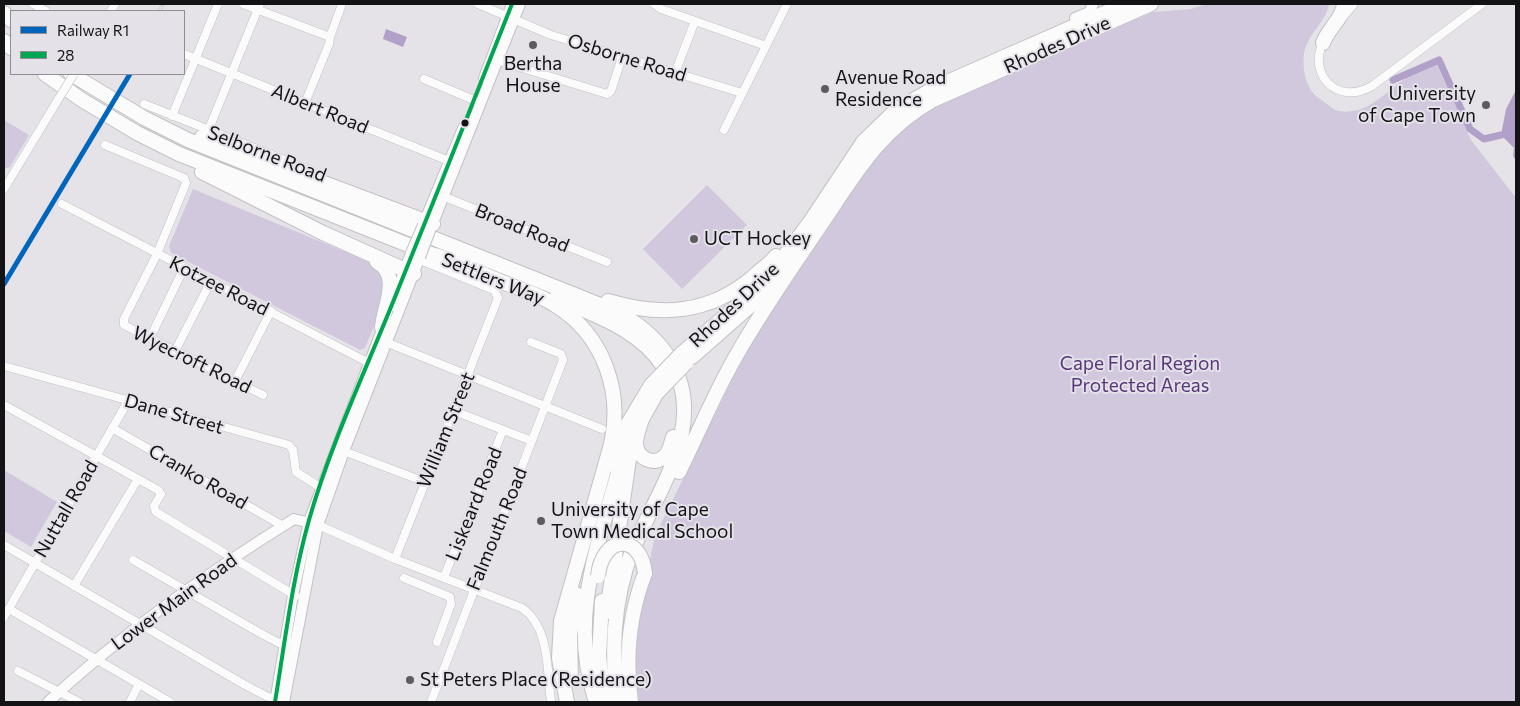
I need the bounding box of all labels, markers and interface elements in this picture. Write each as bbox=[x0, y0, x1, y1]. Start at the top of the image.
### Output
legend bbox=[10, 10, 185, 75]
street label: Rhodes Drive bbox=[1000, 11, 1114, 79]
text: Railway R1 bbox=[57, 21, 129, 39]
street label: Osborne Road bbox=[565, 29, 689, 87]
marker: Bertha House bbox=[527, 39, 539, 51]
text: 28 bbox=[57, 46, 74, 64]
place label: Bertha House bbox=[504, 53, 562, 97]
place label: Avenue Road Residence bbox=[835, 67, 946, 111]
street label: Albert Road bbox=[268, 79, 372, 139]
marker: Avenue Road Residence bbox=[819, 83, 831, 95]
place label: University of Cape Town bbox=[1358, 83, 1476, 127]
marker: University of Cape Town bbox=[1480, 99, 1492, 111]
unlabelled marker bbox=[460, 118, 470, 128]
street label: Selborne Road bbox=[205, 121, 329, 187]
street label: Broad Road bbox=[471, 199, 573, 257]
place label: UCT Hockey bbox=[704, 228, 811, 250]
marker: UCT Hockey bbox=[688, 233, 700, 245]
street label: Settlers Way bbox=[438, 248, 548, 310]
street label: Kotzee Road bbox=[165, 251, 273, 321]
street label: Rhodes Drive bbox=[684, 258, 784, 352]
street label: Wyecroft Road bbox=[129, 321, 255, 399]
park label: Cape Floral Region Protected Areas bbox=[1060, 353, 1220, 397]
street label: William Street bbox=[412, 369, 480, 491]
street label: Dane Street bbox=[122, 389, 226, 439]
street label: Cranko Road bbox=[144, 440, 252, 514]
street label: Liskeard Road bbox=[441, 444, 507, 564]
street label: Nuttall Road bbox=[29, 456, 103, 562]
street label: Falmouth Road bbox=[462, 464, 532, 594]
place label: University of Cape Town Medical School bbox=[551, 499, 733, 543]
marker: University of Cape Town Medical School bbox=[535, 515, 547, 527]
street label: Lower Main Road bbox=[107, 549, 241, 655]
place label: St Peters Place (Residence) bbox=[420, 669, 652, 691]
marker: St Peters Place (Residence) bbox=[404, 674, 416, 686]

